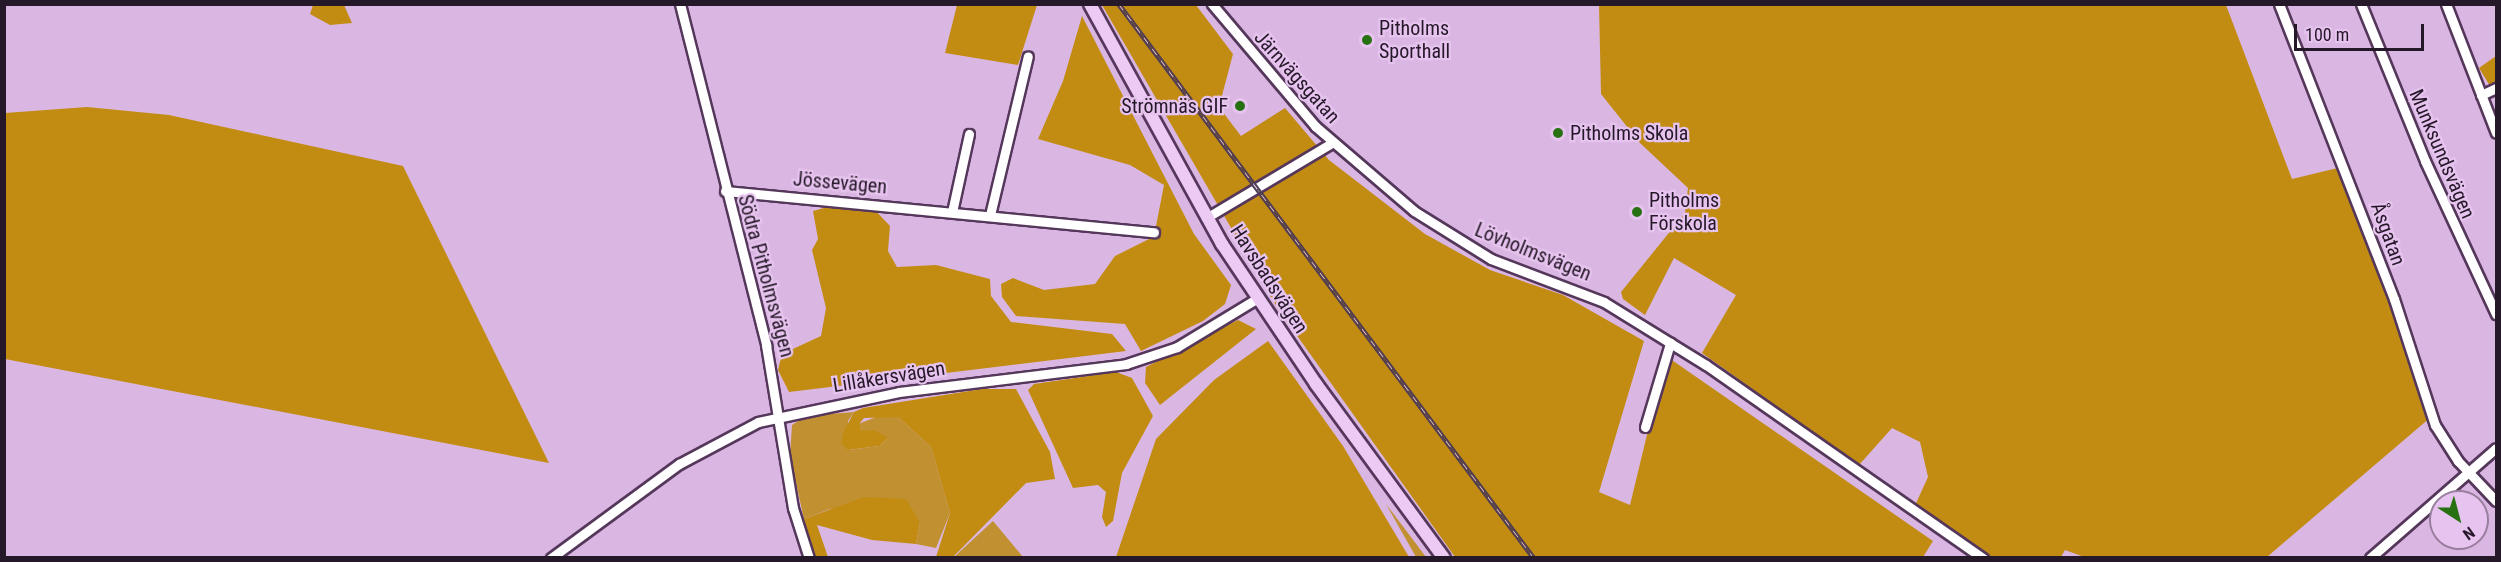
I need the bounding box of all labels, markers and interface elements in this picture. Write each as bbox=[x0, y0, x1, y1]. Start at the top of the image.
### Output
scale bar bbox=[2297, 12, 2428, 50]
place label: Pitholms Sporthall bbox=[1379, 16, 1450, 63]
text: 100 m bbox=[2305, 24, 2349, 45]
street label: Järnvägsgatan bbox=[1249, 26, 1345, 128]
marker: Pitholms Sporthall bbox=[1360, 33, 1374, 47]
street label: Munksundsvägen bbox=[2404, 86, 2480, 222]
place label: Strömnäs GIF bbox=[1121, 94, 1228, 118]
marker: Strömnäs GIF bbox=[1233, 99, 1247, 113]
place label: Pitholms Skola bbox=[1570, 121, 1688, 145]
marker: Pitholms Skola bbox=[1551, 126, 1565, 140]
street label: Jössevägen bbox=[792, 167, 888, 199]
place label: Pitholms Förskola bbox=[1649, 189, 1719, 236]
street label: Södra Pitholmsvägen bbox=[733, 192, 799, 360]
street label: Åsgatan bbox=[2366, 199, 2410, 269]
marker: Pitholms Förskola bbox=[1630, 205, 1644, 219]
street label: Lövholmsvägen bbox=[1471, 218, 1595, 286]
street label: Havsbadsvägen bbox=[1225, 220, 1313, 338]
street label: Lillåkersvägen bbox=[831, 356, 947, 398]
north arrow bbox=[2429, 490, 2489, 550]
text: N bbox=[2459, 523, 2478, 544]

